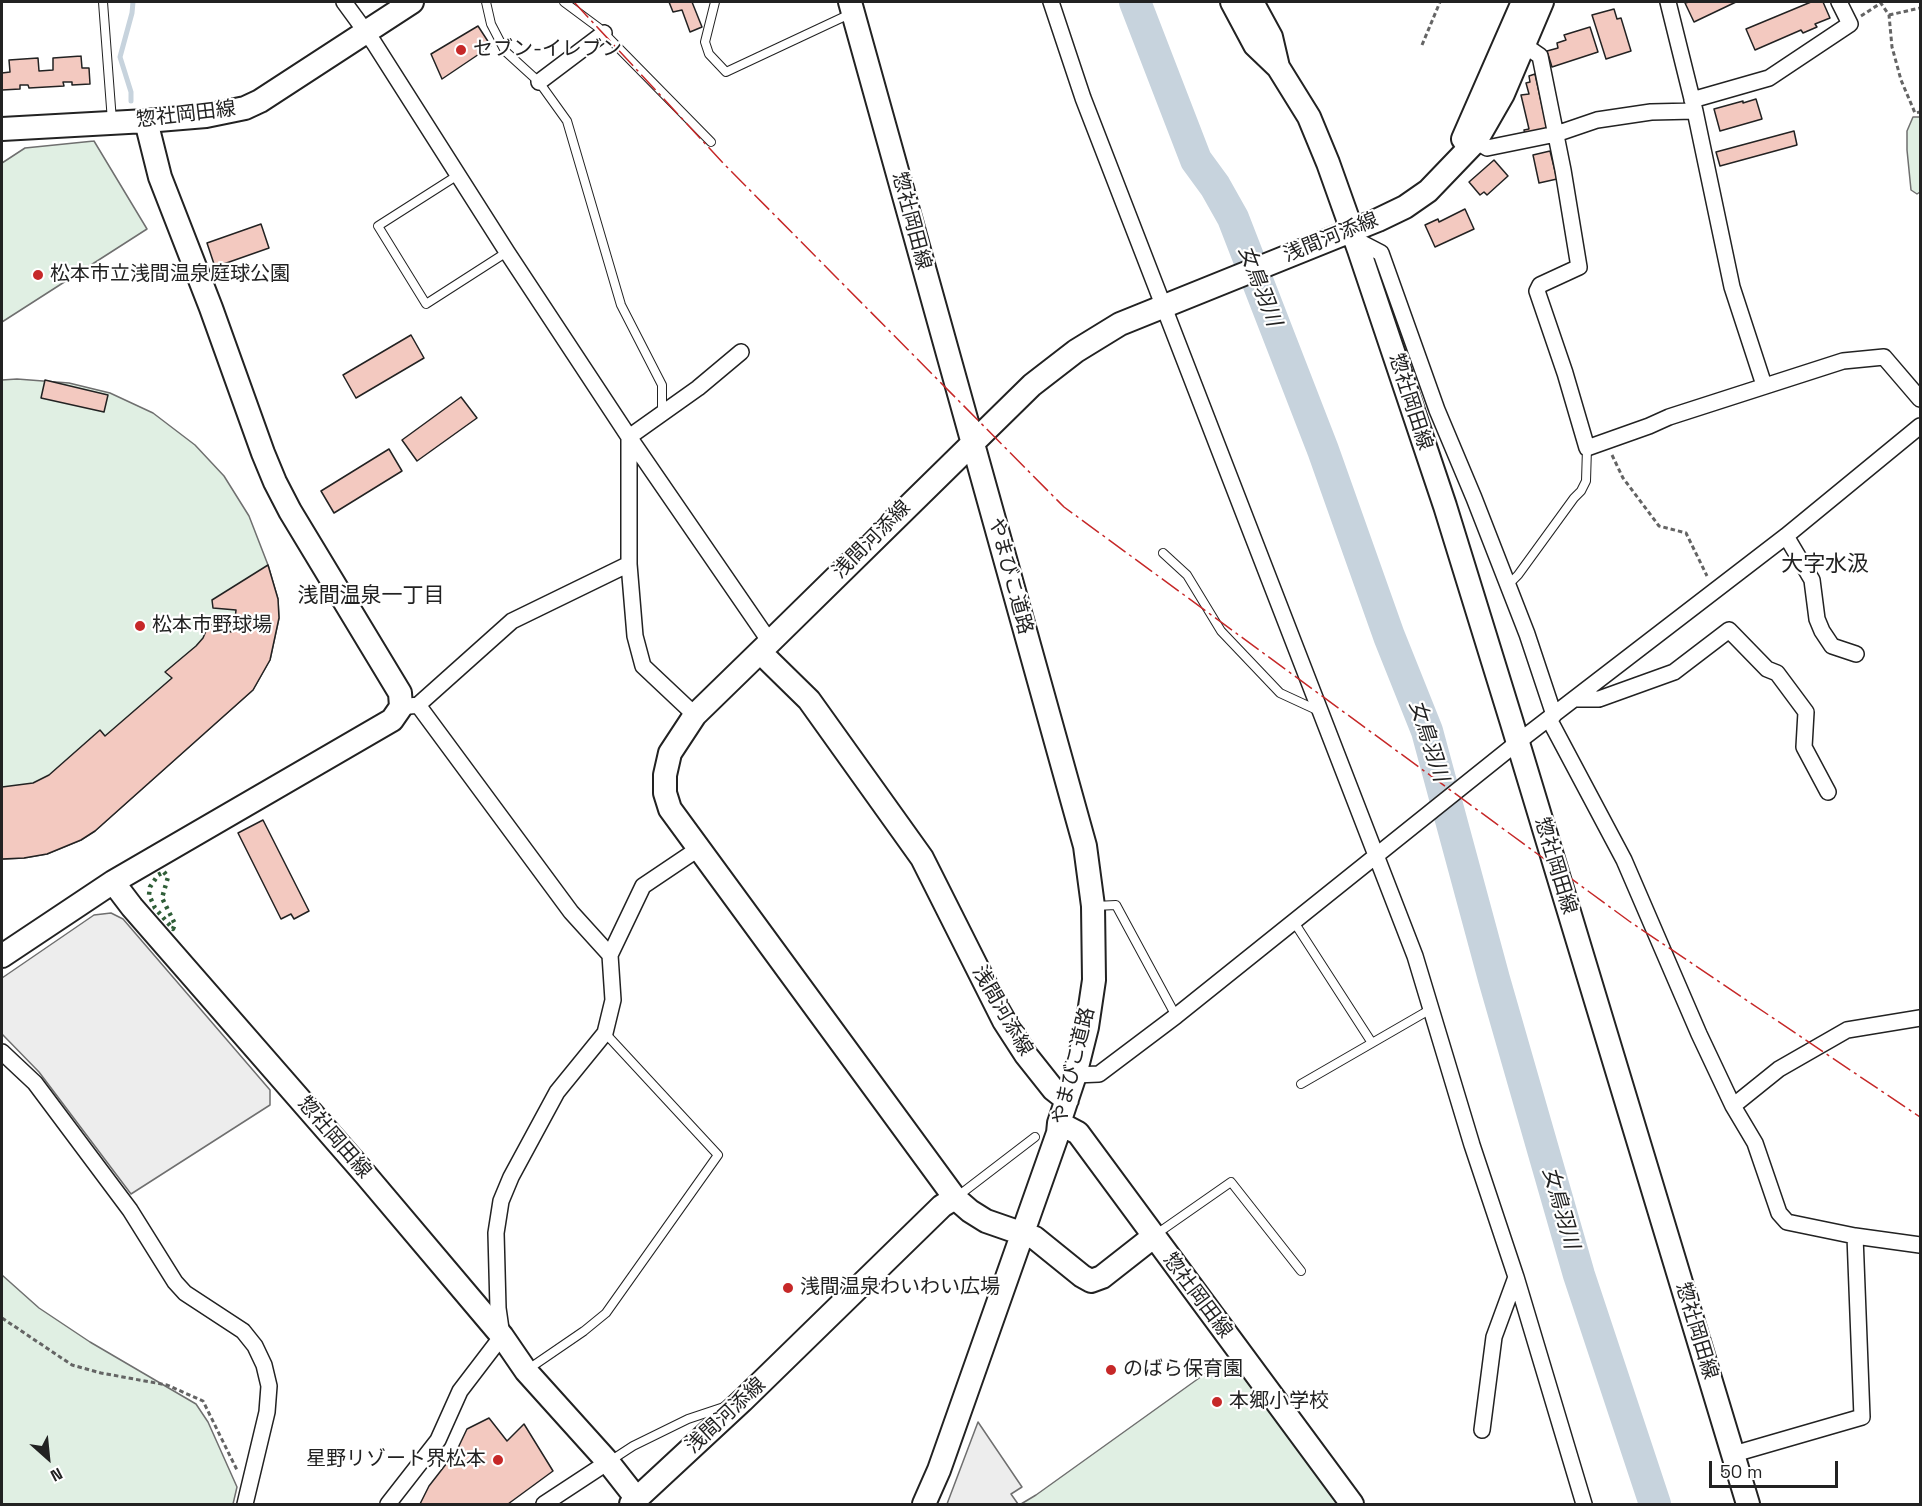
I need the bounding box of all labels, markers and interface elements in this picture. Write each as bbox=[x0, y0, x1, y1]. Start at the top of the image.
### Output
place label: セブン-イレブン bbox=[473, 38, 622, 62]
marker: セブン-イレブン bbox=[454, 43, 468, 57]
street label: 惣社岡田線 bbox=[135, 97, 237, 133]
street label: 惣社岡田線 bbox=[886, 170, 936, 272]
street label: 浅間河添線 bbox=[1280, 208, 1382, 268]
water label: 女鳥羽川 bbox=[1232, 242, 1286, 330]
place label: 松本市立浅間温泉庭球公園 bbox=[50, 263, 290, 287]
marker: 松本市立浅間温泉庭球公園 bbox=[31, 268, 45, 282]
street label: 惣社岡田線 bbox=[1383, 351, 1437, 453]
street label: 浅間河添線 bbox=[828, 496, 916, 584]
street label: やまびこ道路 bbox=[983, 515, 1037, 637]
district label: 大字水汲 bbox=[1781, 552, 1869, 578]
district label: 浅間温泉一丁目 bbox=[298, 583, 444, 609]
place label: 松本市野球場 bbox=[152, 614, 272, 638]
marker: 松本市野球場 bbox=[133, 619, 147, 633]
water label: 女鳥羽川 bbox=[1403, 697, 1453, 785]
street label: 惣社岡田線 bbox=[1529, 815, 1581, 917]
street label: 浅間河添線 bbox=[967, 962, 1037, 1060]
street label: やまびこ道路 bbox=[1048, 1005, 1100, 1127]
street label: 惣社岡田線 bbox=[292, 1092, 376, 1184]
water label: 女鳥羽川 bbox=[1536, 1164, 1584, 1252]
street label: 惣社岡田線 bbox=[1157, 1249, 1237, 1343]
place label: 浅間温泉わいわい広場 bbox=[800, 1276, 1000, 1300]
street label: 惣社岡田線 bbox=[1670, 1280, 1722, 1382]
marker: 浅間温泉わいわい広場 bbox=[781, 1281, 795, 1295]
place label: のばら保育園 bbox=[1123, 1358, 1243, 1382]
marker: のばら保育園 bbox=[1104, 1363, 1118, 1377]
street label: 浅間河添線 bbox=[681, 1373, 771, 1459]
place label: 本郷小学校 bbox=[1229, 1390, 1329, 1414]
marker: 本郷小学校 bbox=[1210, 1395, 1224, 1409]
north arrow bbox=[18, 1428, 78, 1488]
place label: 星野リゾート界松本 bbox=[306, 1448, 486, 1472]
scale bar bbox=[1712, 1449, 1841, 1487]
marker: 星野リゾート界松本 bbox=[491, 1453, 505, 1467]
text: 50 m bbox=[1720, 1460, 1762, 1483]
text: N bbox=[47, 1463, 66, 1486]

